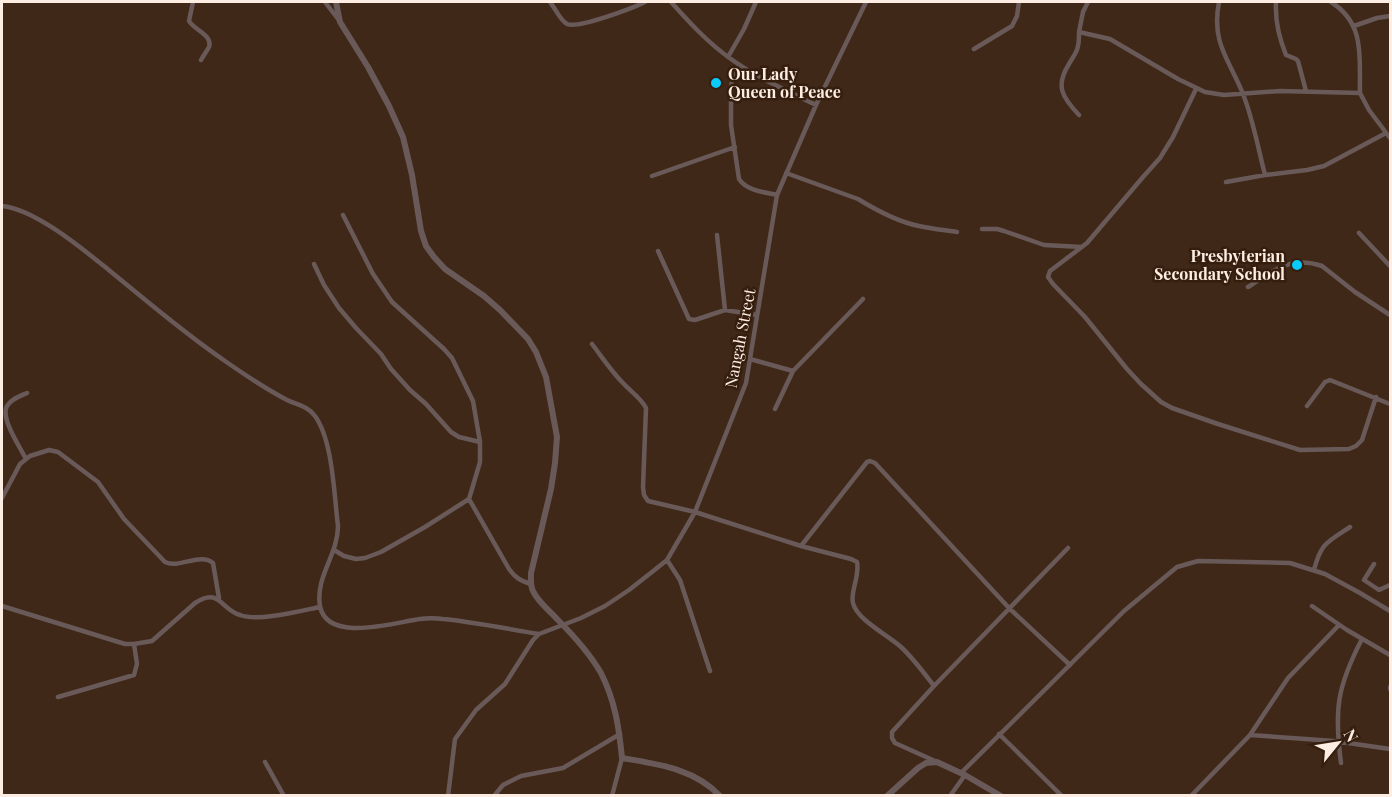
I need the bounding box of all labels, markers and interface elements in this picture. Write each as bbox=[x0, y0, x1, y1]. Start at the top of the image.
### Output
place label: Our Lady Queen of Peace bbox=[728, 63, 841, 102]
marker: Our Lady Queen of Peace bbox=[709, 76, 723, 90]
place label: Presbyterian Secondary School bbox=[1154, 245, 1285, 284]
marker: Presbyterian Secondary School bbox=[1290, 258, 1304, 272]
street label: Nangah Street bbox=[720, 286, 760, 389]
north arrow bbox=[1308, 713, 1368, 773]
text: N bbox=[1339, 725, 1364, 746]

